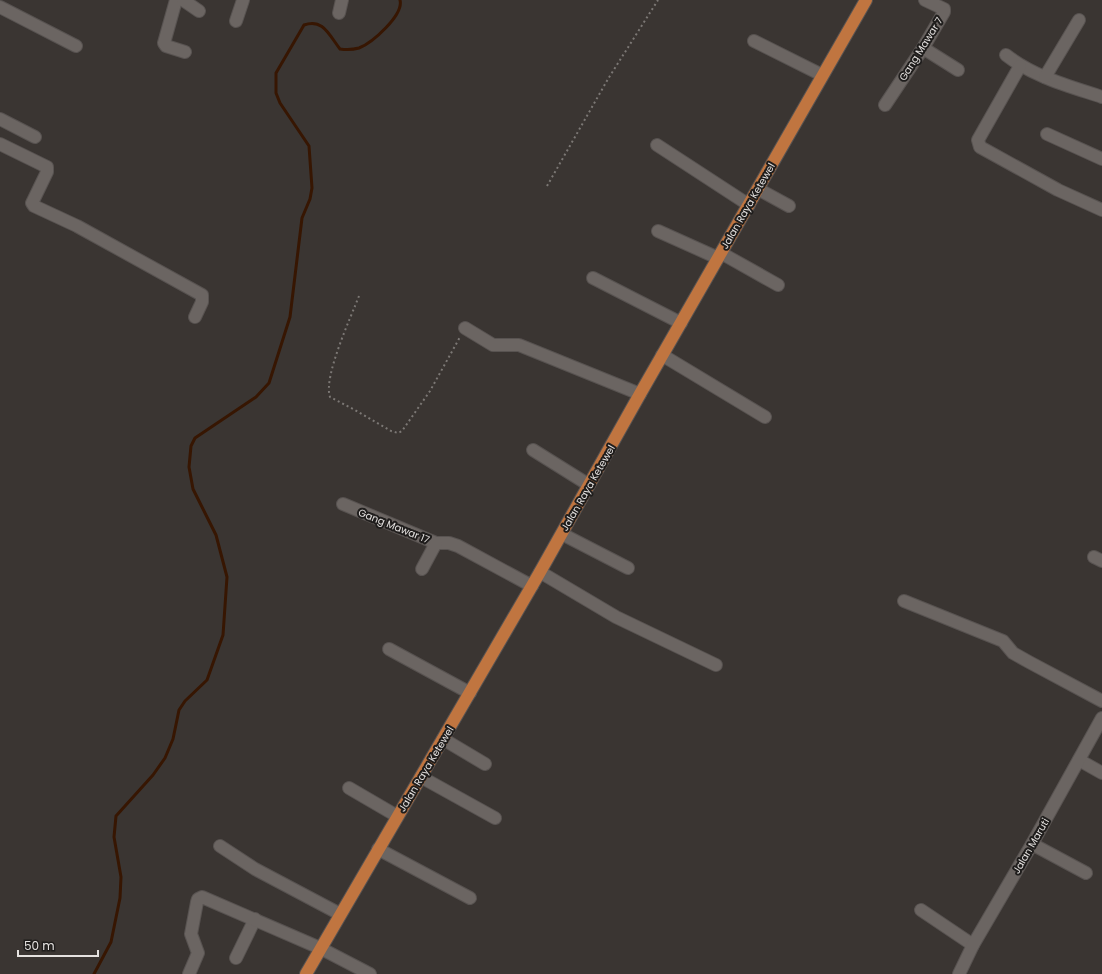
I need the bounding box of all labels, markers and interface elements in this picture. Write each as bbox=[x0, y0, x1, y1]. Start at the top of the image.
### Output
street label: Gang Mawar 7 bbox=[895, 14, 947, 84]
street label: Jalan Raya Ketewel bbox=[717, 160, 779, 252]
street label: Jalan Raya Ketewel bbox=[557, 442, 619, 534]
street label: Gang Mawar 17 bbox=[356, 505, 432, 547]
street label: Jalan Raya Ketewel bbox=[395, 724, 457, 814]
street label: Jalan Maruti bbox=[1009, 815, 1053, 877]
scale bar bbox=[18, 932, 98, 958]
text: 50 m bbox=[24, 937, 55, 954]

